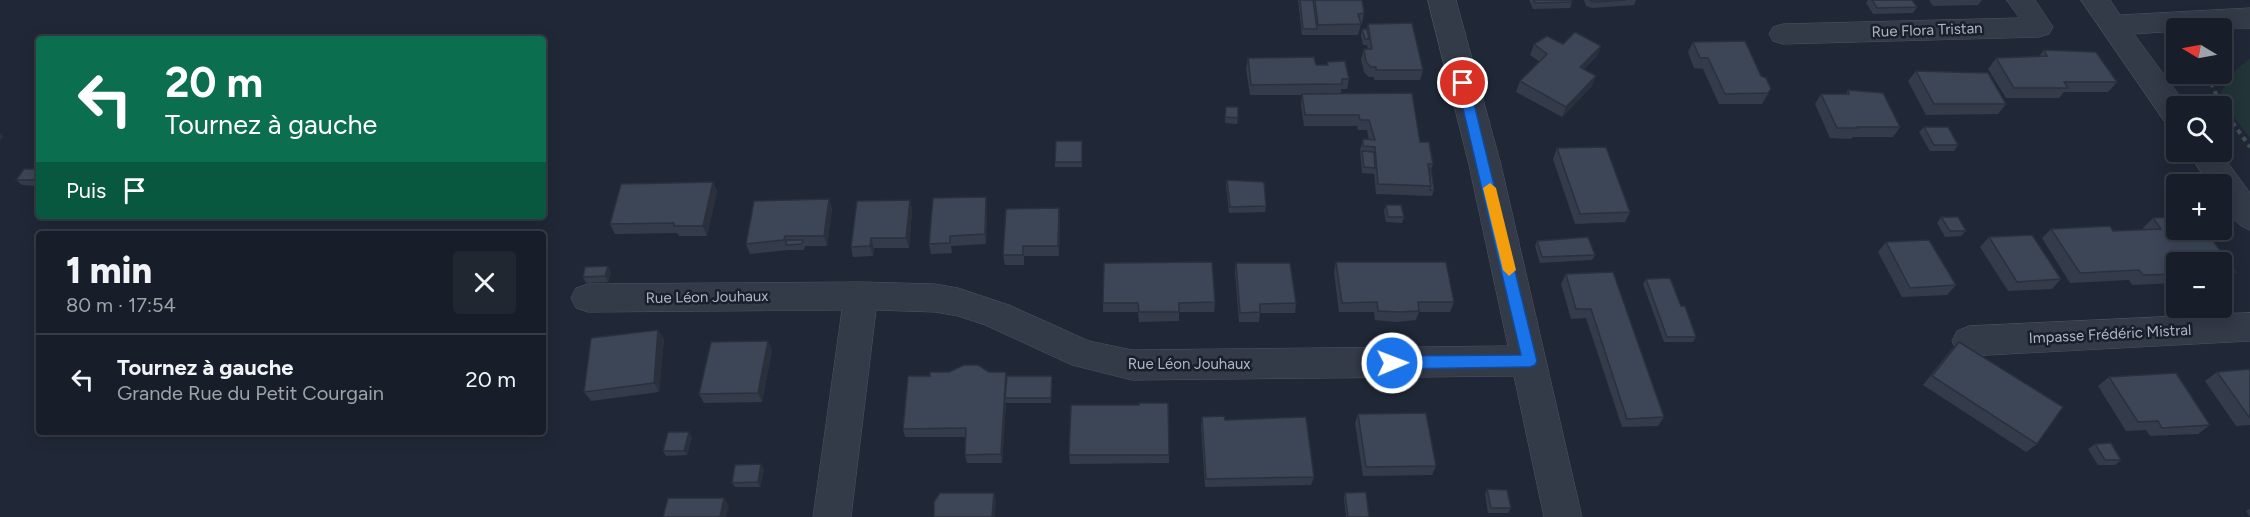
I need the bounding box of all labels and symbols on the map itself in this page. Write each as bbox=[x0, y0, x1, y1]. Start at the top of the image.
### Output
north arrow bbox=[2166, 18, 2232, 84]
street label: Rue Flora Tristan bbox=[1871, 19, 1983, 41]
pin bbox=[1437, 57, 1488, 108]
street label: Rue Léon Jouhaux bbox=[645, 287, 769, 307]
street label: Impasse Frédéric Mistral bbox=[2028, 321, 2192, 347]
position arrow bbox=[1360, 331, 1424, 395]
street label: Rue Léon Jouhaux bbox=[1128, 355, 1250, 373]

